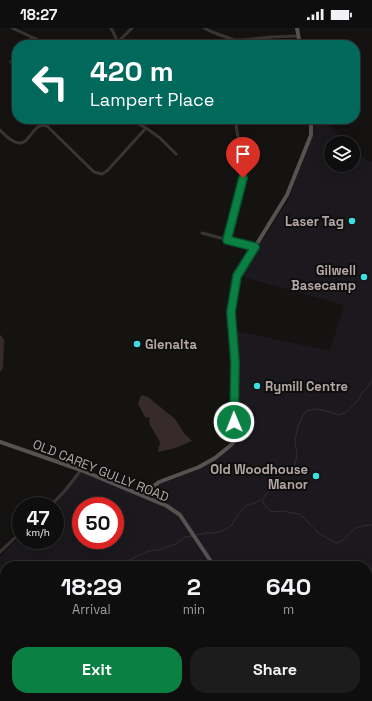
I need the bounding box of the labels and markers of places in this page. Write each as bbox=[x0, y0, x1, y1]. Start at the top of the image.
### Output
pin bbox=[226, 137, 260, 178]
place label: Laser Tag bbox=[285, 213, 344, 230]
marker: Laser Tag bbox=[347, 216, 357, 226]
place label: Gilwell Basecamp bbox=[291, 262, 356, 294]
marker: Gilwell Basecamp bbox=[359, 272, 369, 282]
place label: Glenalta bbox=[145, 336, 197, 353]
marker: Glenalta bbox=[132, 339, 142, 349]
place label: Rymill Centre bbox=[265, 378, 348, 395]
marker: Rymill Centre bbox=[252, 381, 262, 391]
place label: Old Woodhouse Manor bbox=[210, 461, 308, 493]
marker: Old Woodhouse Manor bbox=[311, 471, 321, 481]

